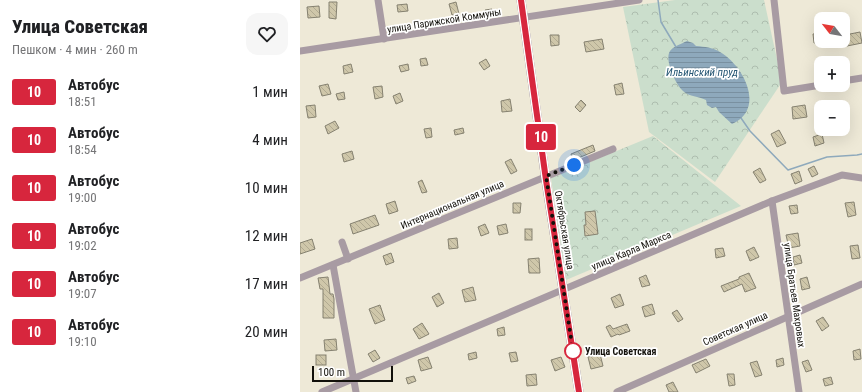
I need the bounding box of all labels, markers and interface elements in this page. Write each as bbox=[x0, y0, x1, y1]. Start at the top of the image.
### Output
street label: улица Парижской Коммуны bbox=[386, 6, 502, 35]
north arrow bbox=[814, 12, 850, 48]
map controls bbox=[814, 12, 850, 136]
button: heart bbox=[246, 13, 288, 55]
text: Улица Советская bbox=[12, 15, 148, 38]
text: Пешком · 4 мин · 260 m bbox=[12, 42, 138, 57]
button: + bbox=[814, 56, 850, 92]
water label: Ильинский пруд bbox=[666, 66, 738, 79]
text: Автобус bbox=[68, 76, 119, 94]
text: 1 мин bbox=[252, 83, 288, 101]
text: 10 bbox=[27, 84, 41, 100]
text: 18:51 bbox=[68, 94, 97, 109]
button: − bbox=[814, 100, 850, 136]
text: Автобус bbox=[68, 124, 119, 142]
line badge: 10 bbox=[523, 124, 559, 150]
text: 10 bbox=[534, 129, 548, 145]
text: 4 мин bbox=[252, 131, 288, 149]
text: 10 bbox=[27, 132, 41, 148]
text: 18:54 bbox=[68, 142, 97, 157]
your location bbox=[564, 155, 584, 175]
text: Автобус bbox=[68, 172, 119, 190]
street label: Интернациональная улица bbox=[399, 178, 506, 231]
text: 10 мин bbox=[245, 179, 288, 197]
text: 10 bbox=[27, 180, 41, 196]
text: 19:00 bbox=[68, 190, 97, 205]
street label: Октябрьская улица bbox=[553, 190, 576, 271]
text: Автобус bbox=[68, 220, 119, 238]
text: 12 мин bbox=[245, 227, 288, 245]
text: 10 bbox=[27, 228, 41, 244]
street label: улица Карла Маркса bbox=[590, 229, 673, 272]
text: 19:02 bbox=[68, 238, 97, 253]
street label: улица Братьев Махровых bbox=[782, 242, 807, 349]
text: Автобус bbox=[68, 268, 119, 286]
text: 17 мин bbox=[245, 275, 288, 293]
text: 10 bbox=[27, 276, 41, 292]
text: 19:07 bbox=[68, 286, 97, 301]
street label: Советская улица bbox=[701, 309, 769, 348]
text: Автобус bbox=[68, 316, 119, 334]
text: 20 мин bbox=[245, 323, 288, 341]
text: 10 bbox=[27, 324, 41, 340]
text: 19:10 bbox=[68, 334, 97, 349]
marker: Улица Советская bbox=[564, 342, 582, 360]
place label: Улица Советская bbox=[585, 346, 657, 357]
scale bar bbox=[312, 364, 393, 383]
text: 100 m bbox=[318, 366, 345, 379]

